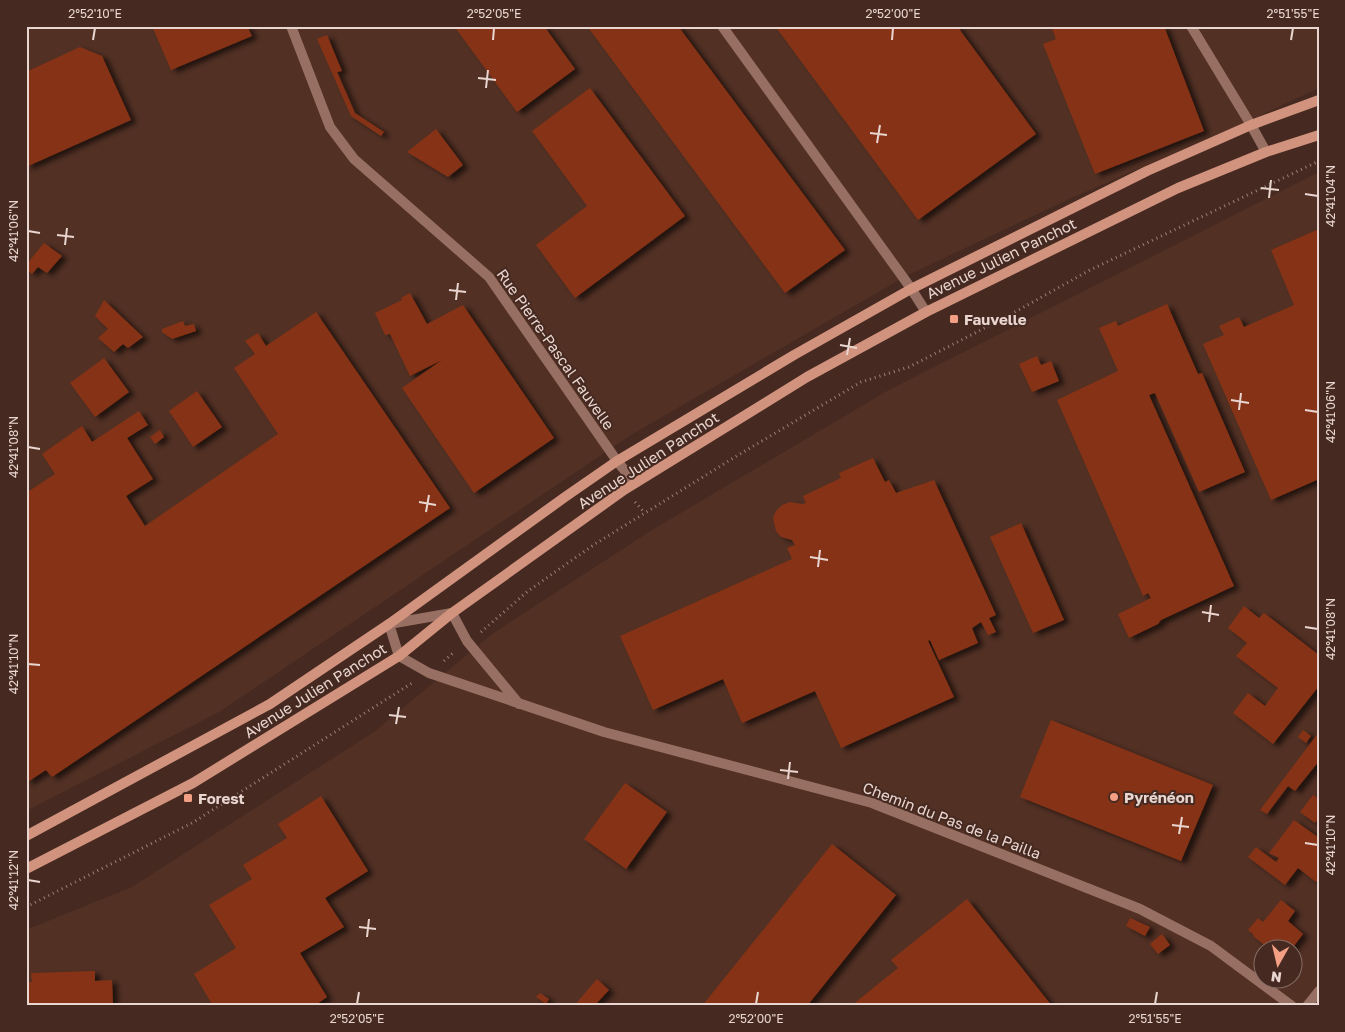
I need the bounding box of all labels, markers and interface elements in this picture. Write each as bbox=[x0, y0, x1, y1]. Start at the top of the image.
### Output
text: 2°52'10"E bbox=[68, 6, 122, 21]
text: 2°52'05"E bbox=[467, 6, 521, 21]
text: 2°52'00"E bbox=[865, 6, 921, 21]
text: 2°51'55"E bbox=[1267, 6, 1319, 21]
text: 42°41'04"N bbox=[1323, 165, 1338, 227]
text: 42°41'06"N bbox=[6, 200, 21, 262]
street label: Avenue Julien Panchot bbox=[923, 214, 1079, 302]
street label: Rue Pierre-Pascal Fauvelle bbox=[493, 265, 619, 433]
place label: Fauvelle bbox=[964, 310, 1027, 328]
marker: Fauvelle bbox=[948, 313, 960, 325]
text: 42°41'06"N bbox=[1323, 381, 1338, 443]
street label: Avenue Julien Panchot bbox=[574, 408, 722, 512]
text: 42°41'08"N bbox=[6, 416, 21, 478]
text: 42°41'08"N bbox=[1323, 598, 1338, 660]
text: 42°41'10"N bbox=[6, 634, 21, 694]
street label: Avenue Julien Panchot bbox=[241, 639, 389, 741]
street label: Chemin du Pas de la Pailla bbox=[860, 778, 1044, 862]
place label: Pyrénéon bbox=[1124, 788, 1194, 806]
place label: Forest bbox=[198, 789, 245, 807]
marker: Pyrénéon bbox=[1108, 791, 1120, 803]
marker: Forest bbox=[182, 792, 194, 804]
text: 42°41'10"N bbox=[1323, 815, 1338, 875]
text: 42°41'12"N bbox=[6, 850, 21, 910]
north arrow bbox=[1252, 940, 1302, 990]
text: N bbox=[1270, 968, 1283, 987]
text: 2°52'05"E bbox=[330, 1011, 384, 1026]
text: 2°52'00"E bbox=[728, 1011, 784, 1026]
text: 2°51'55"E bbox=[1129, 1011, 1181, 1026]

